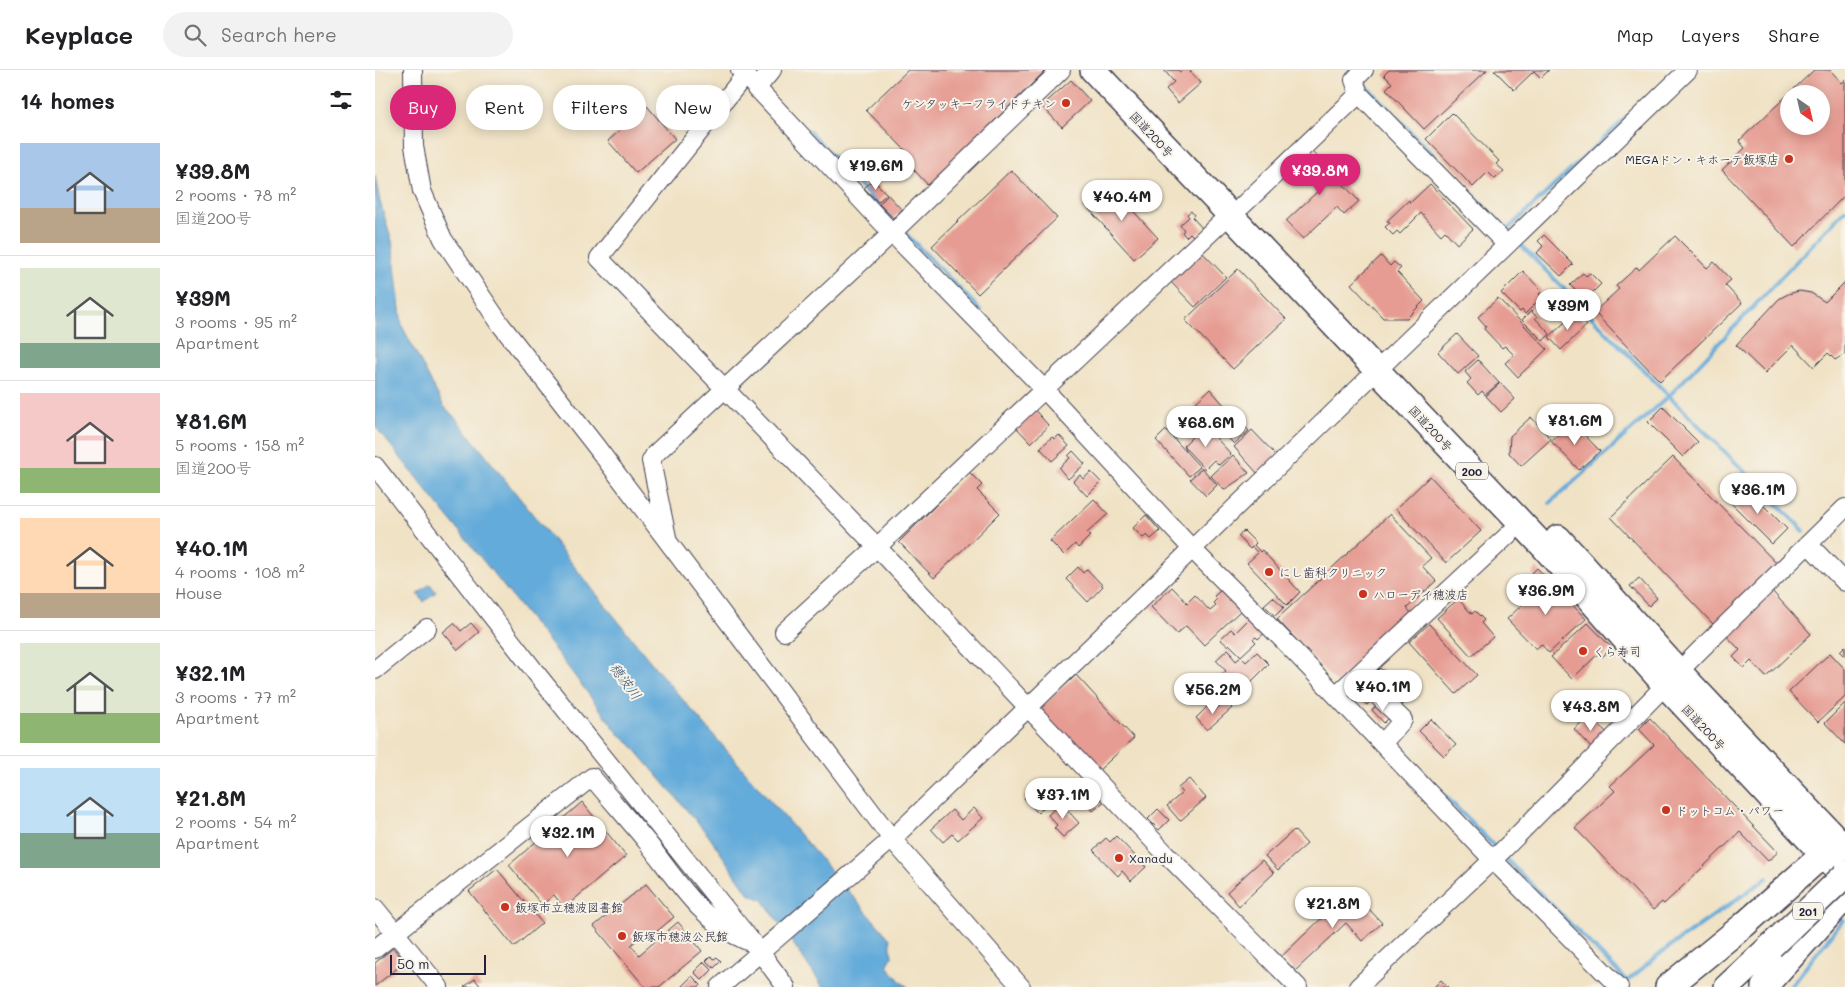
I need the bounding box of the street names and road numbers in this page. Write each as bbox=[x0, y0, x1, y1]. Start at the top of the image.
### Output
street label: 国道200号 bbox=[1127, 108, 1177, 160]
street label: 国道200号 bbox=[1406, 402, 1456, 454]
road number: 200 bbox=[1456, 462, 1488, 480]
street label: 国道200号 bbox=[1679, 701, 1729, 753]
road number: 201 bbox=[1793, 902, 1823, 919]

